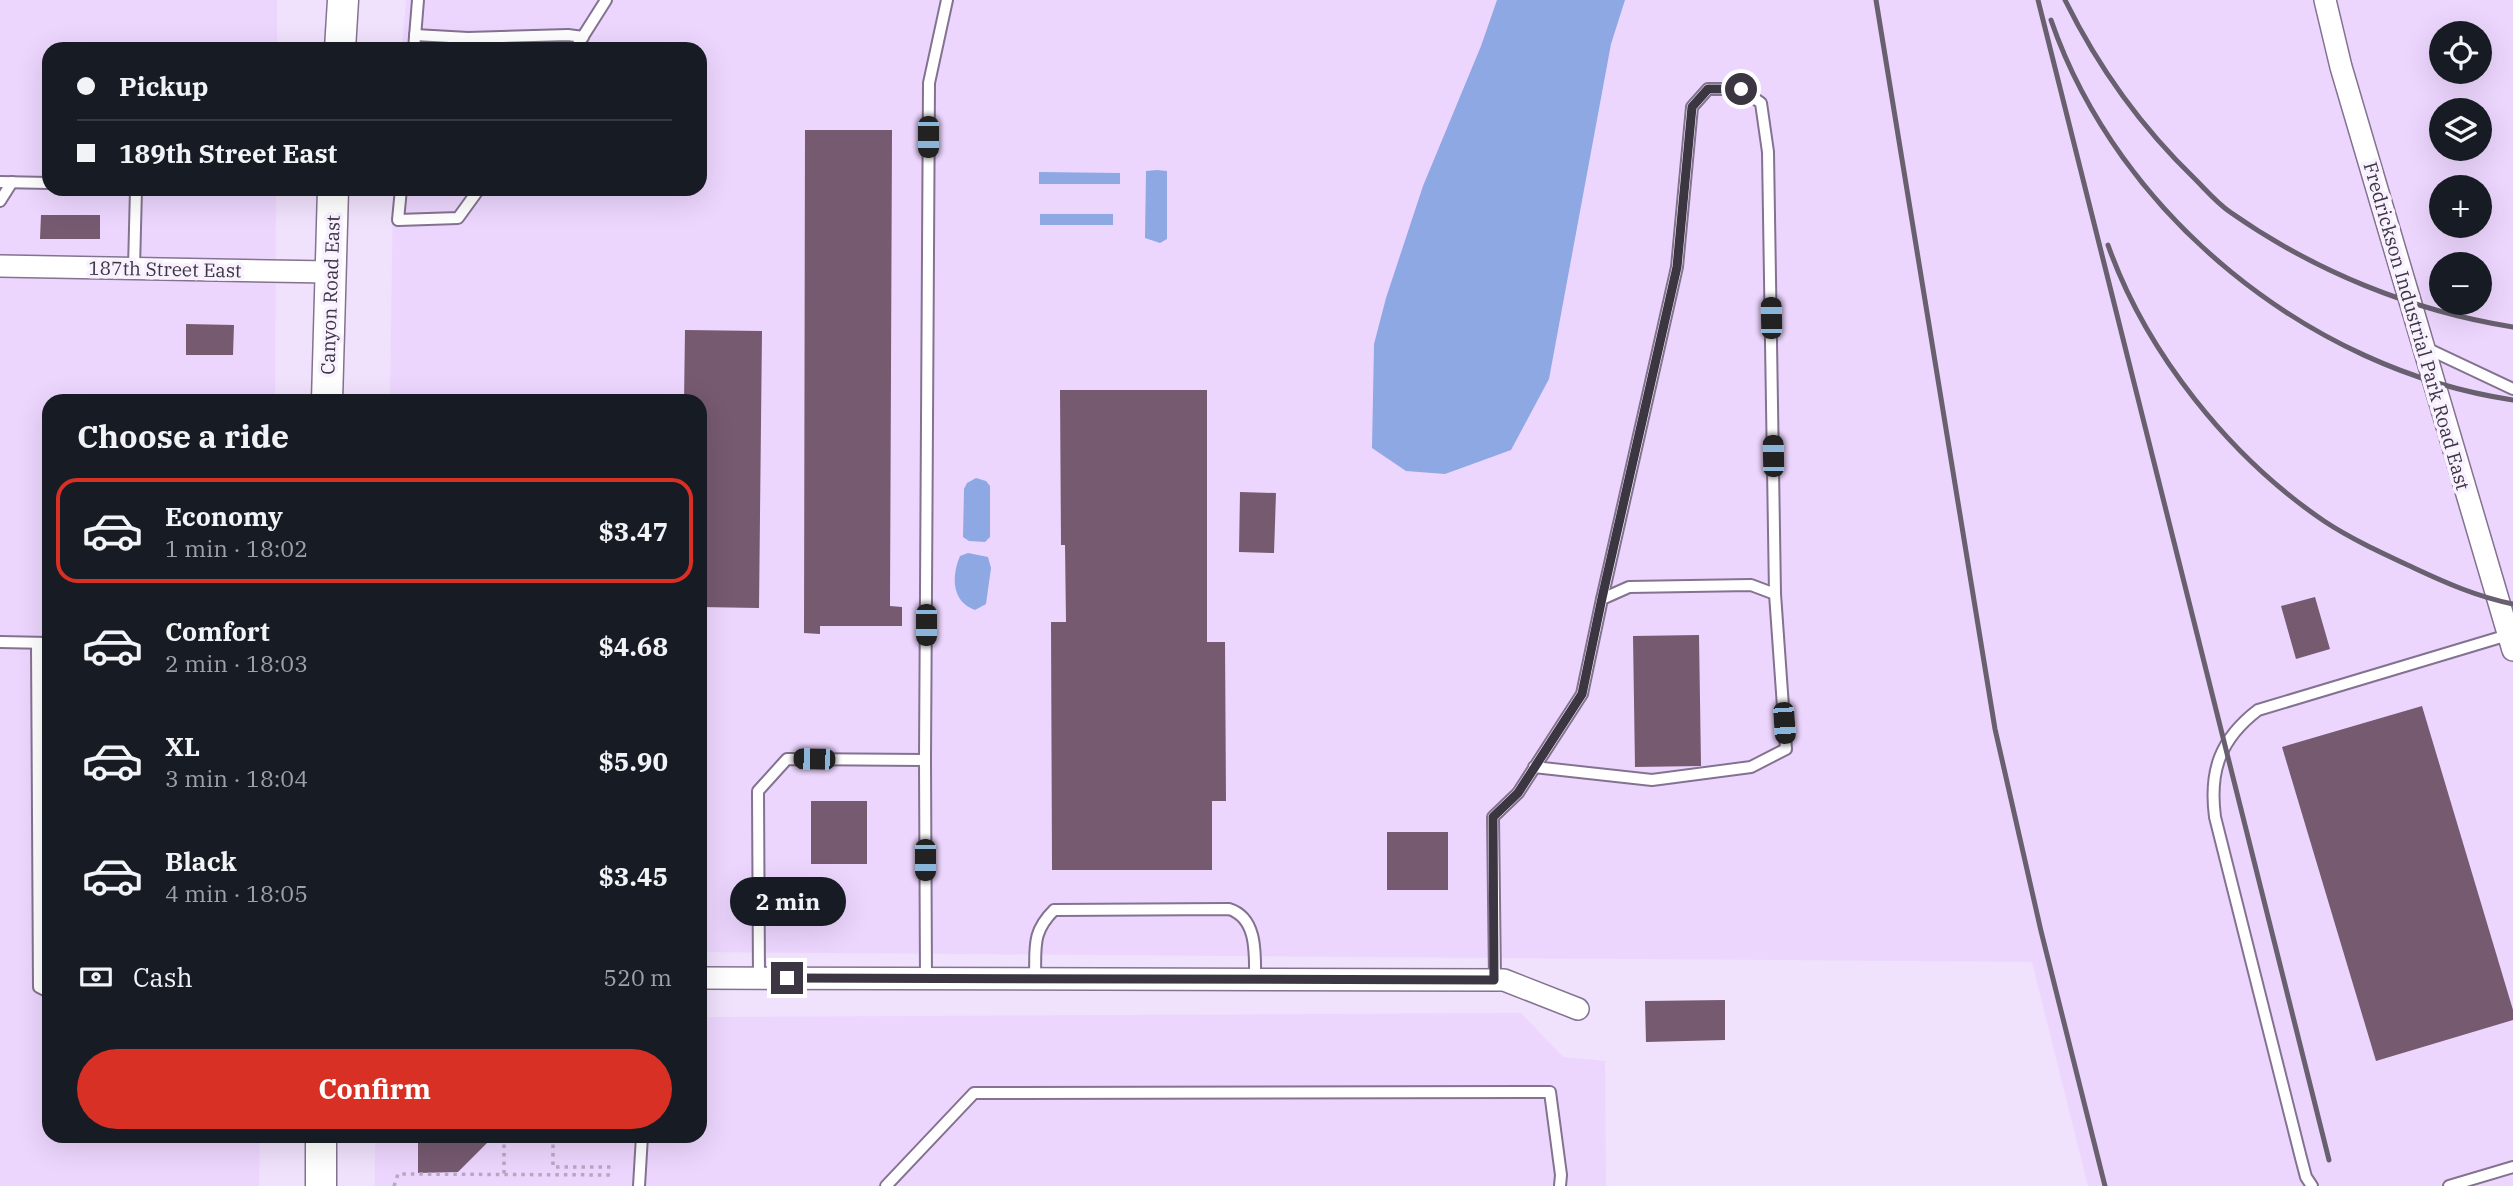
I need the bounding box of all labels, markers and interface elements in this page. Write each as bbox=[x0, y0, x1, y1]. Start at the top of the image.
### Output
map controls bbox=[2429, 21, 2492, 315]
button: locate bbox=[2429, 21, 2492, 84]
text: Pickup bbox=[119, 69, 209, 103]
route start bbox=[1725, 73, 1757, 105]
button: layers bbox=[2429, 98, 2492, 161]
car bbox=[918, 116, 939, 158]
text: 189th Street East bbox=[119, 136, 337, 170]
street label: Fredrickson Industrial Park Road East bbox=[2359, 159, 2476, 493]
button: + bbox=[2429, 175, 2492, 238]
street label: Canyon Road East bbox=[315, 214, 345, 375]
button: − bbox=[2429, 252, 2492, 315]
street label: 187th Street East bbox=[88, 256, 242, 282]
car bbox=[1761, 297, 1782, 339]
text: Choose a ride bbox=[77, 415, 289, 457]
car bbox=[1763, 435, 1784, 477]
icon: car bbox=[81, 499, 144, 562]
text: Economy bbox=[165, 499, 283, 533]
text: $3.47 bbox=[598, 514, 668, 548]
text: 1 min · 18:02 bbox=[165, 533, 308, 563]
car bbox=[916, 604, 937, 646]
icon: car bbox=[81, 614, 144, 677]
text: Comfort bbox=[165, 614, 270, 648]
text: $4.68 bbox=[598, 629, 668, 663]
text: 2 min · 18:03 bbox=[165, 648, 308, 678]
car bbox=[1773, 701, 1796, 745]
icon: car bbox=[81, 729, 144, 792]
text: XL bbox=[165, 729, 200, 763]
text: $5.90 bbox=[598, 744, 668, 778]
car bbox=[793, 748, 836, 770]
text: 3 min · 18:04 bbox=[165, 763, 308, 793]
car bbox=[915, 839, 936, 881]
icon: car bbox=[81, 844, 144, 907]
text: Black bbox=[165, 844, 237, 878]
text: $3.45 bbox=[598, 859, 668, 893]
callout: 2 min bbox=[729, 876, 845, 926]
text: 4 min · 18:05 bbox=[165, 878, 308, 908]
text: 2 min bbox=[756, 886, 820, 916]
icon: cash bbox=[77, 958, 115, 996]
text: Cash bbox=[133, 960, 193, 994]
text: 520 m bbox=[603, 962, 672, 992]
route end bbox=[771, 962, 803, 994]
button: Confirm bbox=[77, 1049, 672, 1129]

